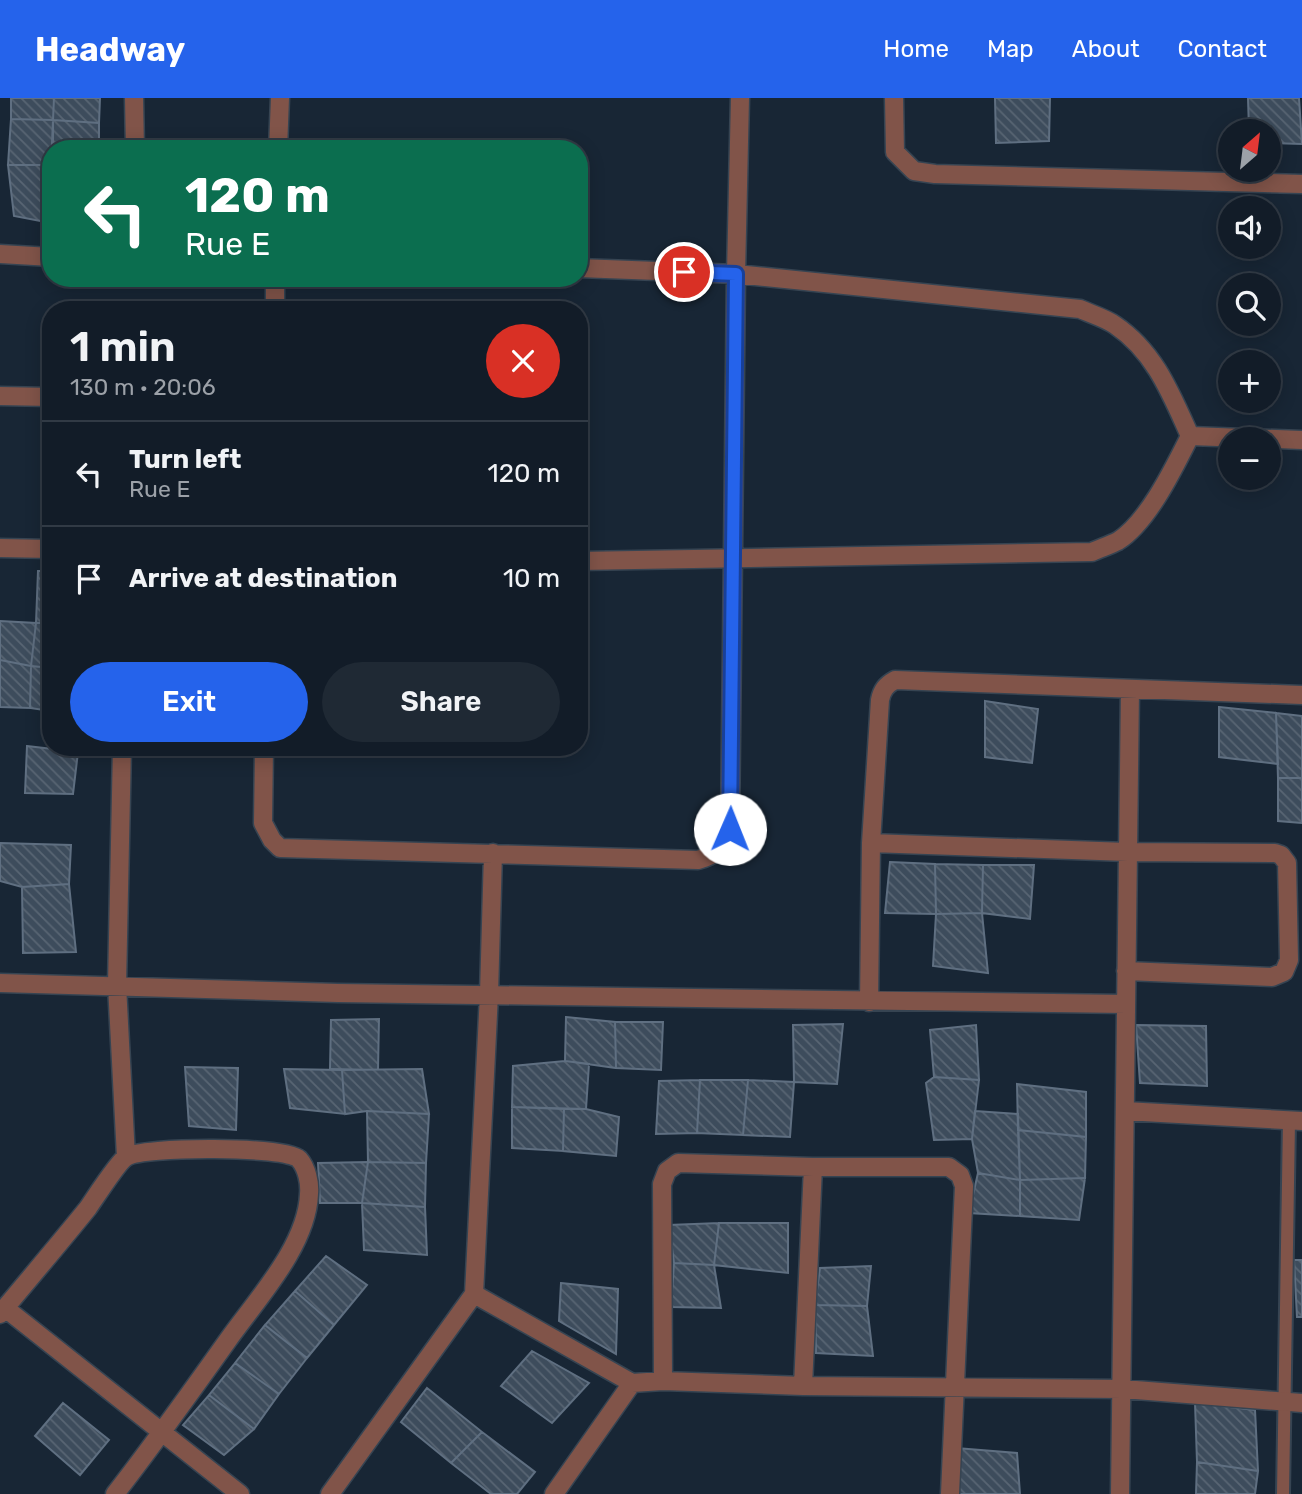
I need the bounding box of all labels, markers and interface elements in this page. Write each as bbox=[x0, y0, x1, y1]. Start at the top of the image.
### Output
text: Headway bbox=[35, 30, 185, 69]
text: Home bbox=[883, 35, 949, 63]
text: Map bbox=[987, 35, 1034, 63]
text: About bbox=[1072, 35, 1140, 63]
text: Contact bbox=[1178, 35, 1267, 63]
north arrow bbox=[1218, 119, 1281, 182]
map controls bbox=[1218, 119, 1281, 490]
text: 120 m bbox=[185, 166, 330, 224]
icon: left bbox=[70, 168, 161, 259]
button: sound bbox=[1218, 196, 1281, 259]
text: Rue E bbox=[185, 225, 270, 263]
pin bbox=[654, 242, 714, 302]
icon: arrive bbox=[665, 253, 703, 291]
button: search bbox=[1218, 273, 1281, 336]
text: 1 min bbox=[70, 322, 176, 372]
button: close bbox=[486, 324, 560, 398]
button: + bbox=[1218, 350, 1281, 413]
text: 130 m · 20:06 bbox=[70, 373, 216, 401]
button: − bbox=[1218, 427, 1281, 490]
text: Turn left bbox=[129, 444, 241, 475]
icon: left bbox=[70, 455, 108, 493]
text: 120 m bbox=[488, 458, 560, 489]
text: Rue E bbox=[129, 475, 190, 503]
icon: arrive bbox=[70, 560, 108, 598]
text: Arrive at destination bbox=[129, 563, 397, 594]
text: 10 m bbox=[503, 563, 560, 594]
button: Exit bbox=[70, 662, 308, 742]
button: Share bbox=[322, 662, 560, 742]
position arrow bbox=[693, 792, 767, 866]

